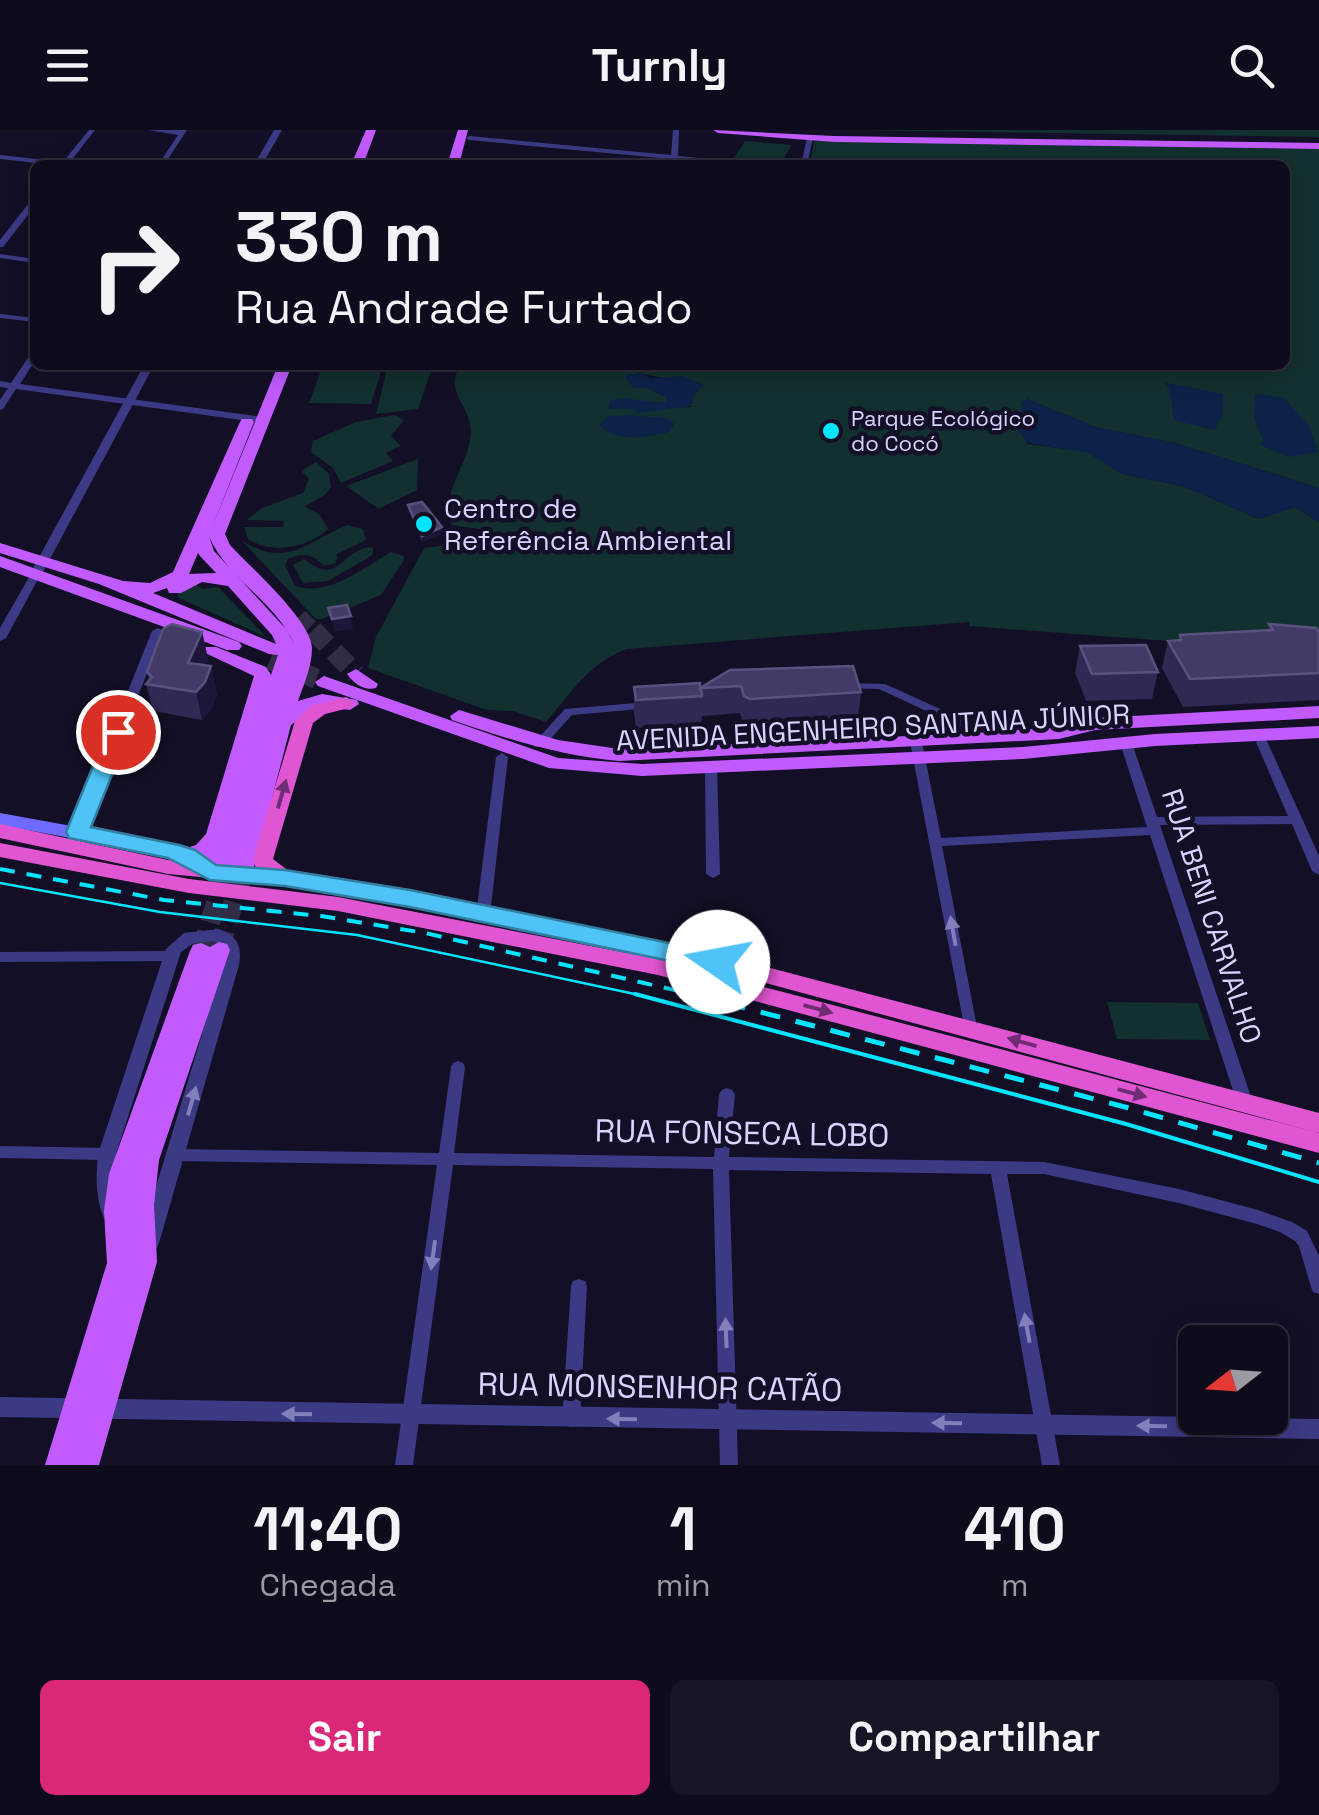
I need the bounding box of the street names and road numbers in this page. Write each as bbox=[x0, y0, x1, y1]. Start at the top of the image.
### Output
street label: AVENIDA ENGENHEIRO SANTANA JÚNIOR bbox=[615, 696, 1131, 758]
street label: RUA BENI CARVALHO bbox=[1154, 784, 1270, 1048]
street label: RUA FONSECA LOBO bbox=[594, 1110, 890, 1156]
street label: RUA MONSENHOR CATÃO bbox=[477, 1364, 843, 1410]

